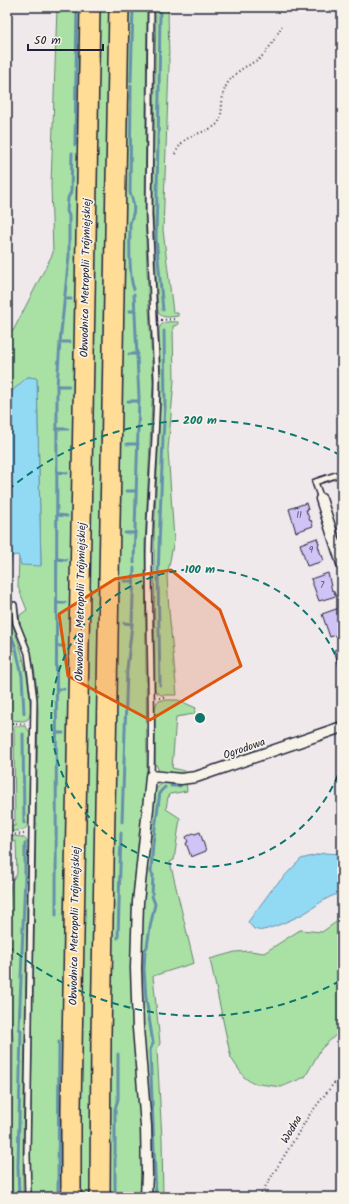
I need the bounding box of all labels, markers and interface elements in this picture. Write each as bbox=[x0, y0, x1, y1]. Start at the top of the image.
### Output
scale bar bbox=[28, 26, 103, 52]
text: 50 m bbox=[34, 31, 61, 50]
street label: Obwodnica Metropolii Trójmiejskiej bbox=[76, 197, 96, 358]
text: 200 m bbox=[183, 411, 217, 430]
house number: 11 bbox=[296, 508, 302, 523]
street label: Obwodnica Metropolii Trójmiejskiej bbox=[71, 521, 91, 682]
house number: 9 bbox=[309, 543, 314, 558]
text: 100 m bbox=[185, 560, 215, 579]
house number: 7 bbox=[320, 578, 325, 593]
centre of rings bbox=[193, 711, 207, 725]
street label: Ogrodowa bbox=[221, 733, 268, 765]
street label: Obwodnica Metropolii Trójmiejskiej bbox=[65, 845, 85, 1006]
street label: Wodna bbox=[276, 1112, 307, 1147]

